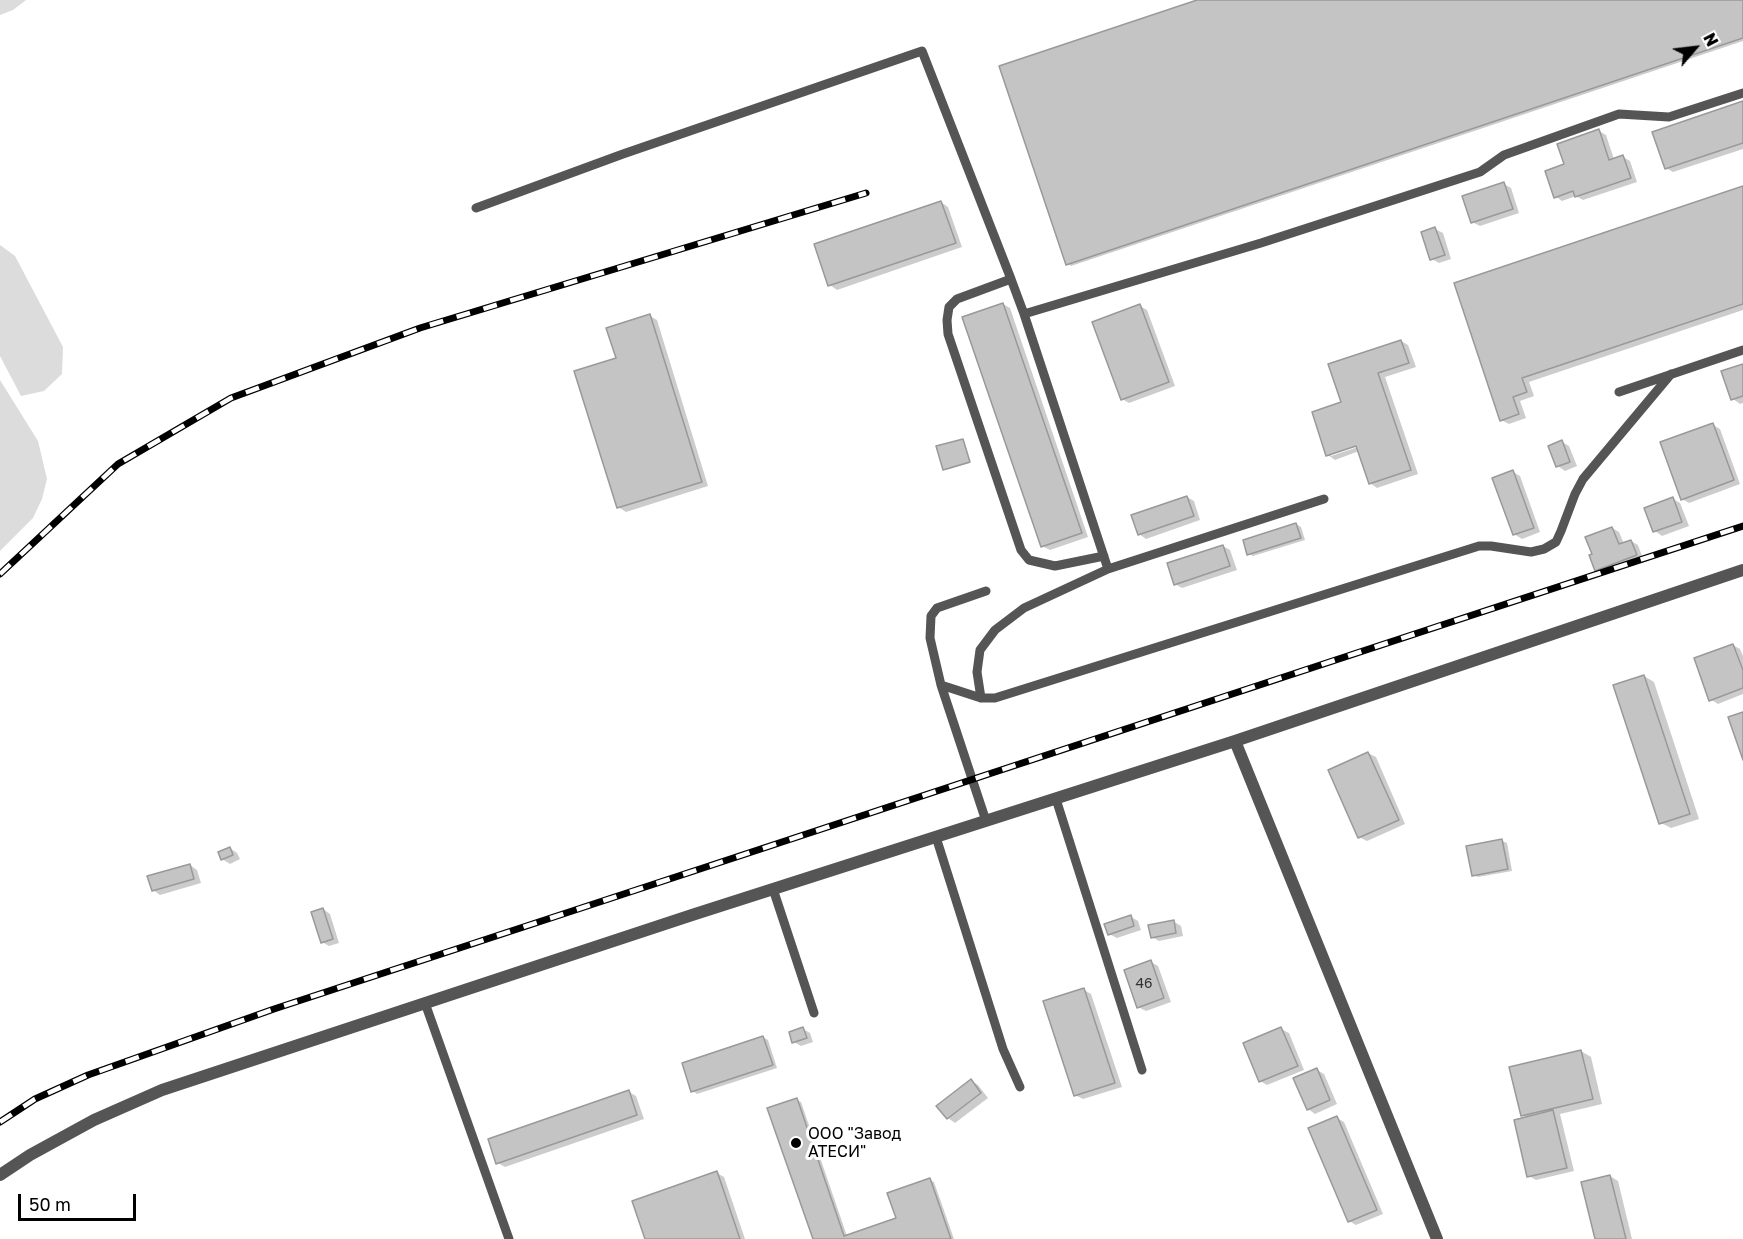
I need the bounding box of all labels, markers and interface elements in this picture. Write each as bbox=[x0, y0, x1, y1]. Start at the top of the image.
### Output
north arrow bbox=[1665, 18, 1725, 78]
text: N bbox=[1699, 29, 1723, 50]
house number: 46 bbox=[1135, 976, 1153, 992]
place label: ООО "Завод АТЕСИ" bbox=[808, 1124, 901, 1162]
marker: ООО "Завод АТЕСИ" bbox=[789, 1136, 803, 1150]
scale bar bbox=[21, 1182, 140, 1220]
text: 50 m bbox=[29, 1193, 71, 1215]

